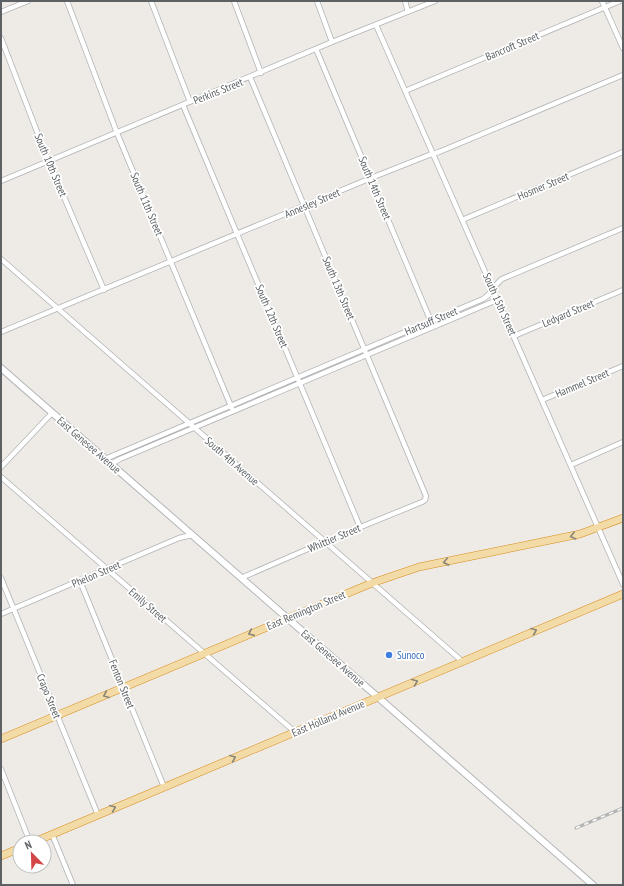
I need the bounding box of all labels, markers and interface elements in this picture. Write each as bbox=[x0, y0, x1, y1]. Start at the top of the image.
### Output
street label: Bancroft Street bbox=[483, 28, 541, 64]
street label: Perkins Street bbox=[191, 75, 245, 107]
street label: South 10th Street bbox=[31, 131, 71, 199]
street label: South 14th Street bbox=[355, 154, 395, 222]
street label: Hosmer Street bbox=[515, 169, 571, 203]
street label: South 11th Street bbox=[127, 170, 167, 238]
street label: Annesley Street bbox=[282, 185, 342, 221]
street label: South 13th Street bbox=[319, 254, 359, 322]
street label: South 15th Street bbox=[480, 270, 520, 338]
street label: South 12th Street bbox=[252, 282, 292, 350]
street label: Ledyard Street bbox=[540, 296, 596, 330]
street label: Hartsuff Street bbox=[403, 304, 459, 338]
street label: Hammel Street bbox=[553, 365, 611, 401]
street label: East Genesee Avenue bbox=[54, 413, 124, 477]
street label: South 4th Avenue bbox=[202, 434, 262, 489]
street label: Whittier Street bbox=[306, 521, 362, 555]
one-way arrow bbox=[570, 531, 577, 540]
street label: Phelon Street bbox=[70, 557, 122, 591]
one-way arrow bbox=[443, 558, 449, 566]
street label: Emily Street bbox=[126, 585, 170, 625]
street label: East Remington Street bbox=[264, 587, 348, 633]
street label: East Genesee Avenue bbox=[298, 626, 368, 690]
one-way arrow bbox=[248, 628, 255, 636]
one-way arrow bbox=[530, 628, 538, 636]
place label: Sunoco bbox=[397, 648, 425, 662]
marker: Sunoco bbox=[384, 650, 394, 660]
street label: Fenton Street bbox=[106, 657, 138, 711]
street label: Crapo Street bbox=[34, 672, 64, 720]
one-way arrow bbox=[411, 678, 418, 686]
one-way arrow bbox=[102, 690, 110, 698]
street label: East Holland Avenue bbox=[289, 696, 367, 740]
one-way arrow bbox=[230, 754, 237, 762]
one-way arrow bbox=[110, 805, 117, 813]
north arrow bbox=[12, 834, 52, 874]
text: N bbox=[23, 837, 34, 852]

